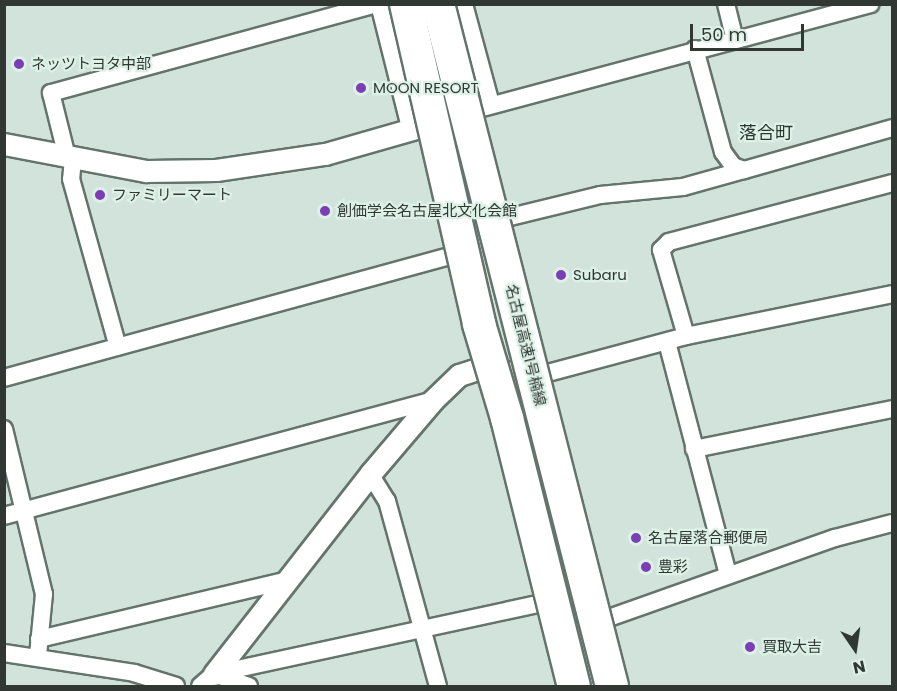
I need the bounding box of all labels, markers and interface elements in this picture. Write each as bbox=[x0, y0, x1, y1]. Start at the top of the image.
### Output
scale bar bbox=[693, 12, 807, 50]
text: 50 m bbox=[701, 22, 747, 47]
place label: ネッツトヨタ中部 bbox=[31, 55, 151, 73]
marker: ネッツトヨタ中部 bbox=[12, 57, 26, 71]
place label: MOON RESORT bbox=[373, 79, 479, 97]
marker: MOON RESORT bbox=[354, 81, 368, 95]
district label: 落合町 bbox=[739, 122, 793, 144]
place label: ファミリーマート bbox=[112, 186, 232, 204]
marker: ファミリーマート bbox=[93, 188, 107, 202]
place label: 創価学会名古屋北文化会館 bbox=[337, 202, 517, 220]
marker: 創価学会名古屋北文化会館 bbox=[318, 204, 332, 218]
place label: Subaru bbox=[573, 266, 627, 284]
marker: Subaru bbox=[554, 268, 568, 282]
street label: 名古屋高速1号楠線 bbox=[502, 282, 550, 408]
place label: 名古屋落合郵便局 bbox=[648, 529, 768, 547]
marker: 名古屋落合郵便局 bbox=[629, 531, 643, 545]
place label: 豊彩 bbox=[658, 558, 688, 576]
marker: 豊彩 bbox=[639, 560, 653, 574]
north arrow bbox=[825, 619, 885, 679]
place label: 買取大吉 bbox=[762, 638, 822, 656]
marker: 買取大吉 bbox=[743, 640, 757, 654]
text: N bbox=[851, 654, 868, 680]

